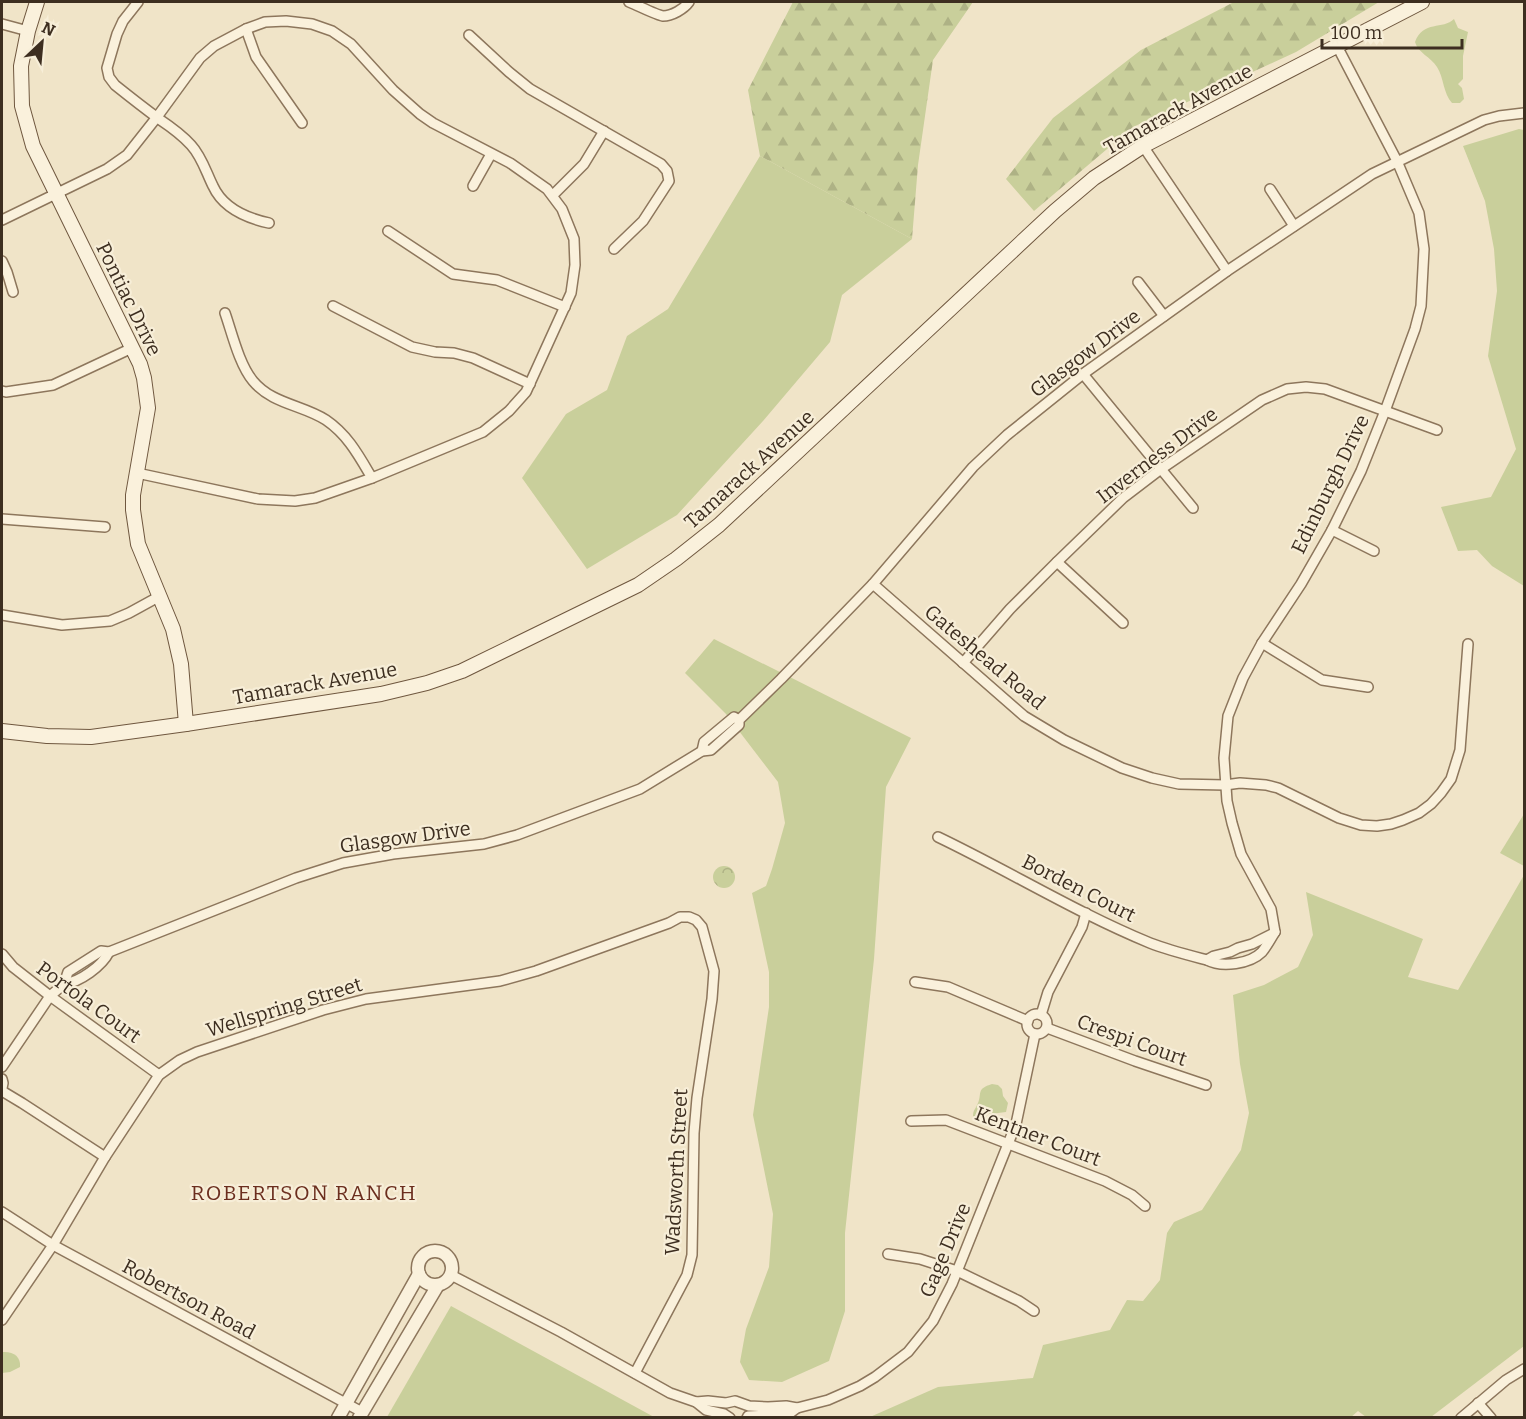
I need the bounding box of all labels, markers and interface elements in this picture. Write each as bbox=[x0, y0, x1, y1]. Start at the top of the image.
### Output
north arrow bbox=[12, 12, 72, 72]
scale bar bbox=[1322, 12, 1462, 50]
text: N bbox=[39, 18, 58, 40]
text: 100 m bbox=[1331, 22, 1382, 44]
street label: Tamarack Avenue bbox=[1099, 58, 1257, 160]
street label: Pontiac Drive bbox=[91, 238, 167, 360]
street label: Glasgow Drive bbox=[1025, 304, 1145, 402]
street label: Inverness Drive bbox=[1092, 402, 1222, 508]
street label: Tamarack Avenue bbox=[679, 404, 819, 534]
street label: Edinburgh Drive bbox=[1286, 411, 1374, 557]
street label: Gateshead Road bbox=[920, 600, 1050, 715]
street label: Tamarack Avenue bbox=[231, 657, 399, 709]
street label: Glasgow Drive bbox=[338, 816, 472, 858]
street label: Borden Court bbox=[1018, 849, 1140, 927]
street label: Portola Court bbox=[32, 956, 146, 1048]
street label: Wellspring Street bbox=[203, 972, 365, 1042]
street label: Crespi Court bbox=[1074, 1009, 1190, 1071]
street label: Wadsworth Street bbox=[660, 1088, 692, 1256]
street label: Kentner Court bbox=[972, 1101, 1104, 1171]
district label: ROBERTSON RANCH bbox=[191, 1180, 417, 1206]
street label: Gage Drive bbox=[914, 1199, 976, 1301]
street label: Robertson Road bbox=[118, 1254, 260, 1344]

